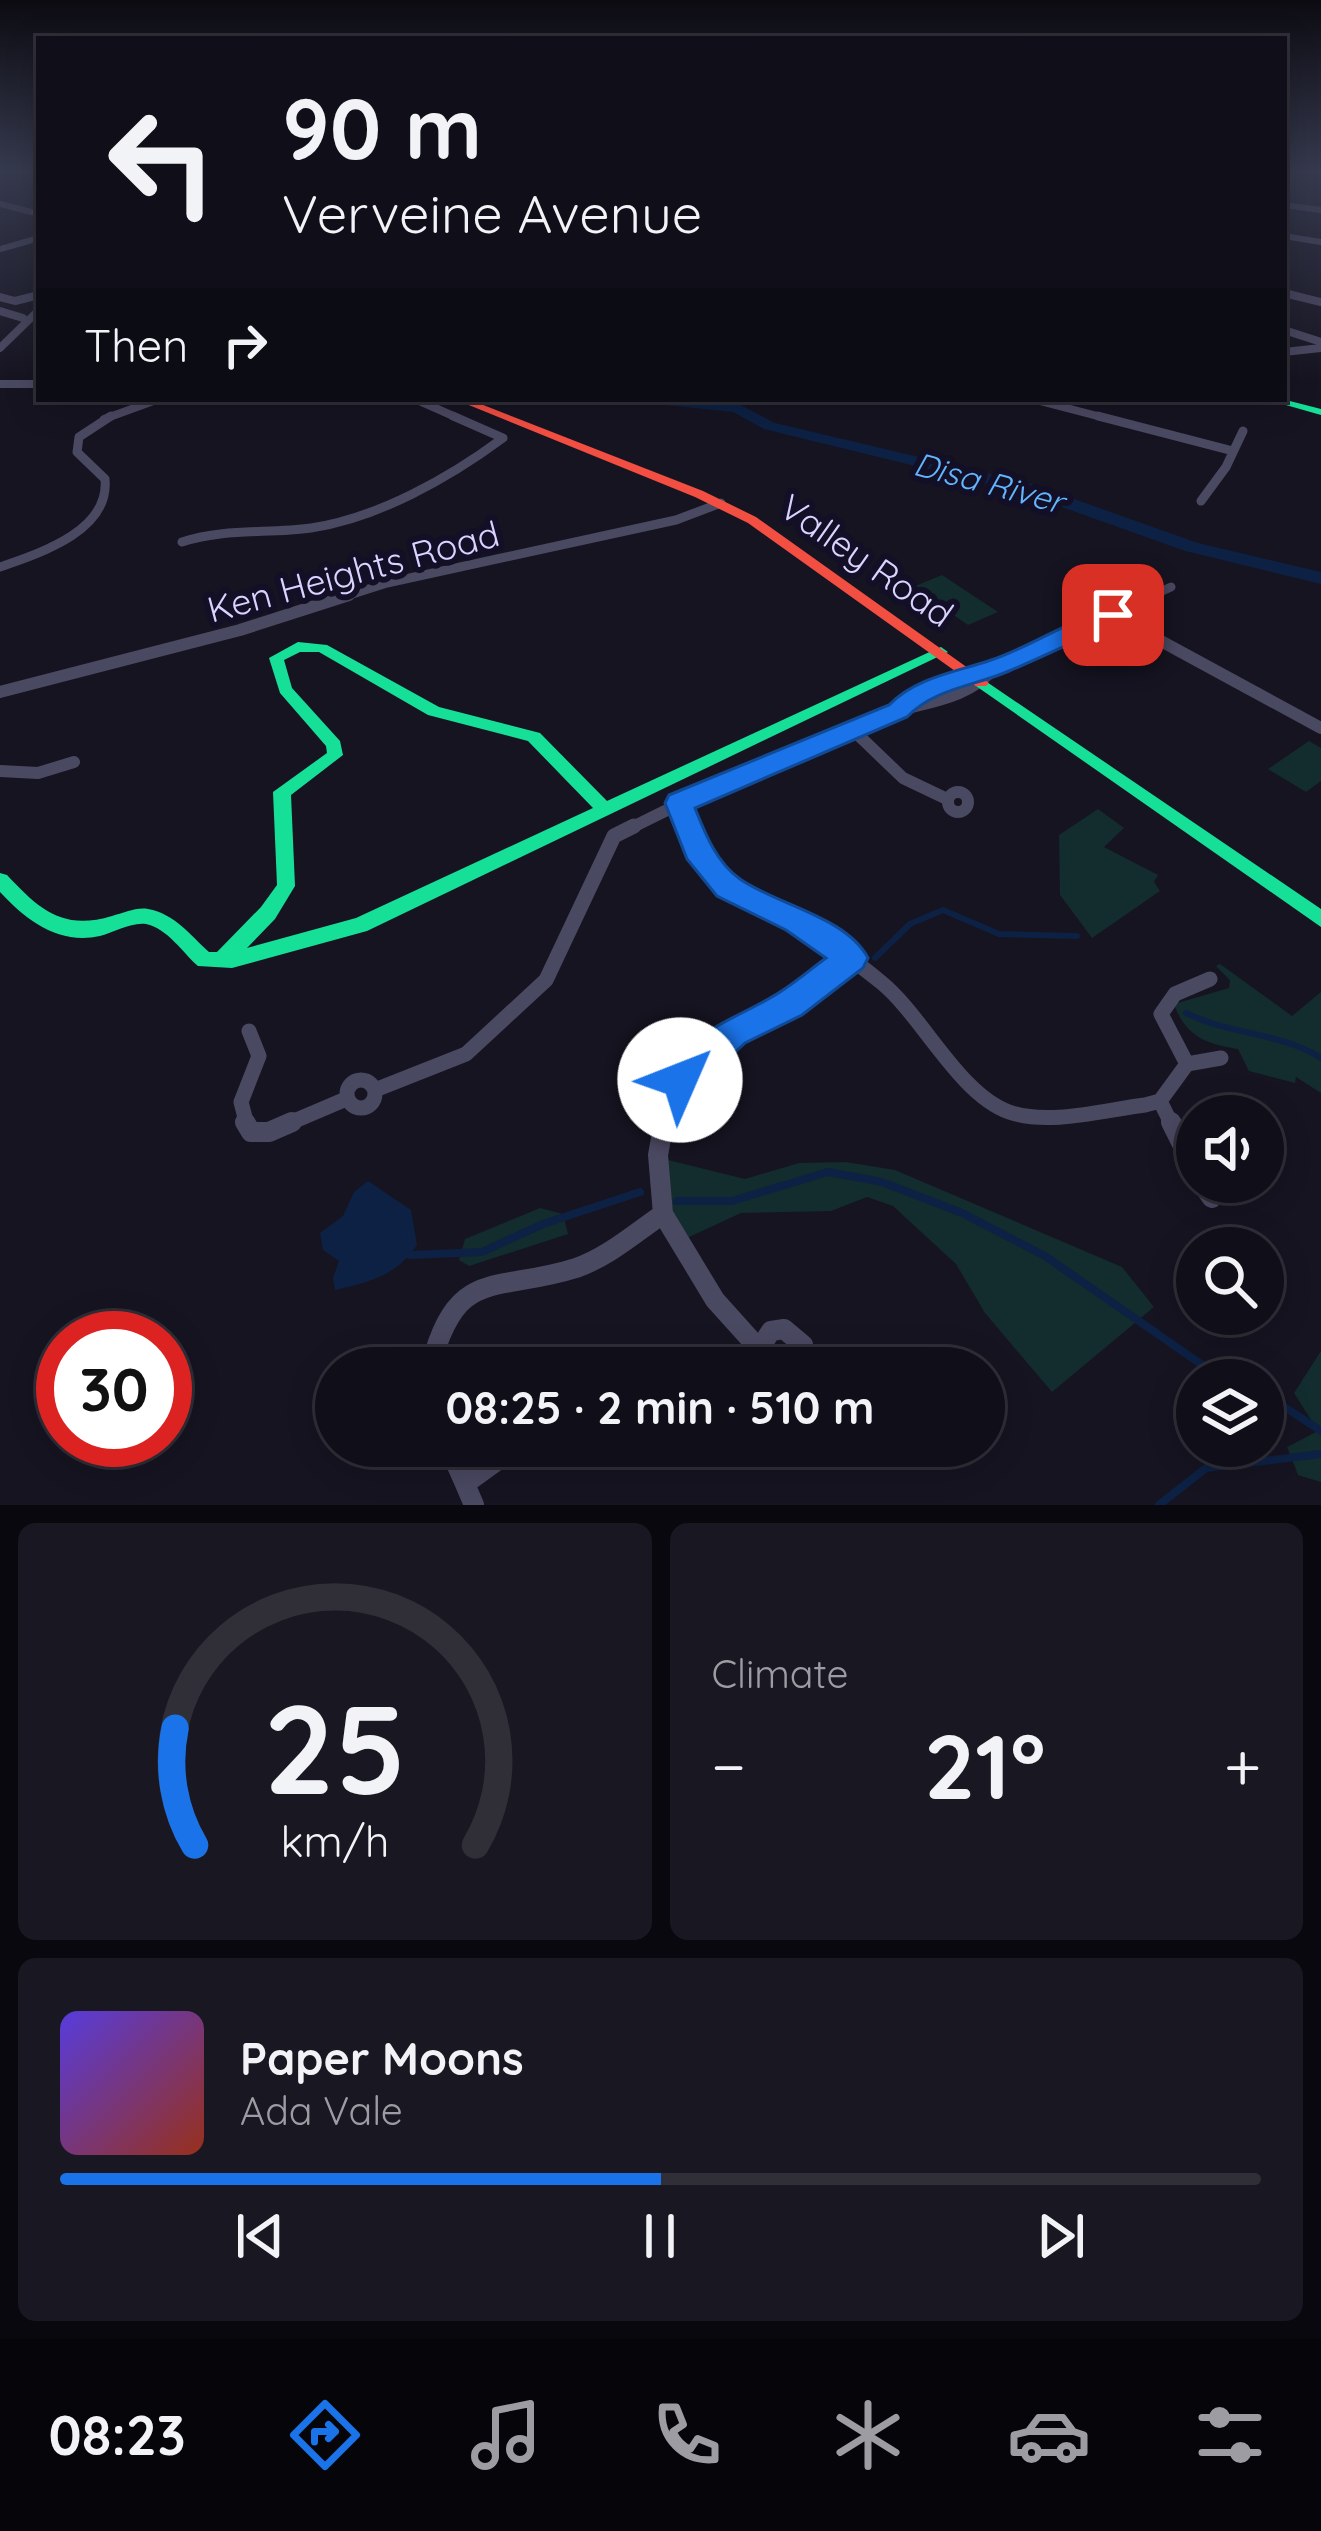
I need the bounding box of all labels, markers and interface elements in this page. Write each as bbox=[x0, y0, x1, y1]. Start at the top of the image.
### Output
text: 90 m bbox=[282, 75, 482, 180]
icon: left bbox=[84, 84, 240, 240]
text: Verveine Avenue bbox=[282, 179, 702, 247]
icon: right bbox=[212, 312, 278, 378]
text: Then bbox=[84, 317, 188, 373]
water label: Disa River bbox=[910, 442, 1073, 523]
street label: Valley Road bbox=[772, 484, 962, 636]
street label: Ken Heights Road bbox=[202, 510, 504, 632]
pin bbox=[1062, 564, 1164, 666]
icon: arrive bbox=[1080, 582, 1146, 648]
position arrow bbox=[617, 1017, 743, 1143]
map controls bbox=[1176, 1095, 1284, 1467]
button: sound bbox=[1176, 1095, 1284, 1203]
button: search bbox=[1176, 1227, 1284, 1335]
speed limit sign: 30 bbox=[36, 1311, 192, 1467]
button: layers bbox=[1176, 1359, 1284, 1467]
text: 08:25 · 2 min · 510 m bbox=[446, 1379, 874, 1435]
text: Climate bbox=[712, 1649, 849, 1698]
text: 25 bbox=[263, 1669, 406, 1825]
text: 21° bbox=[924, 1709, 1046, 1822]
text: − bbox=[712, 1724, 746, 1807]
text: + bbox=[1224, 1724, 1261, 1807]
text: km/h bbox=[280, 1813, 389, 1867]
text: Paper Moons bbox=[240, 2030, 524, 2086]
text: Ada Vale bbox=[240, 2086, 403, 2135]
icon: previous bbox=[227, 2203, 293, 2269]
icon: pause bbox=[627, 2203, 693, 2269]
icon: next bbox=[1028, 2203, 1094, 2269]
icon: directions bbox=[283, 2393, 367, 2477]
icon: music bbox=[464, 2393, 548, 2477]
icon: phone bbox=[645, 2393, 729, 2477]
icon: climate bbox=[826, 2393, 910, 2477]
icon: car bbox=[1007, 2393, 1091, 2477]
icon: filters bbox=[1188, 2393, 1272, 2477]
text: 08:23 bbox=[49, 2401, 186, 2469]

